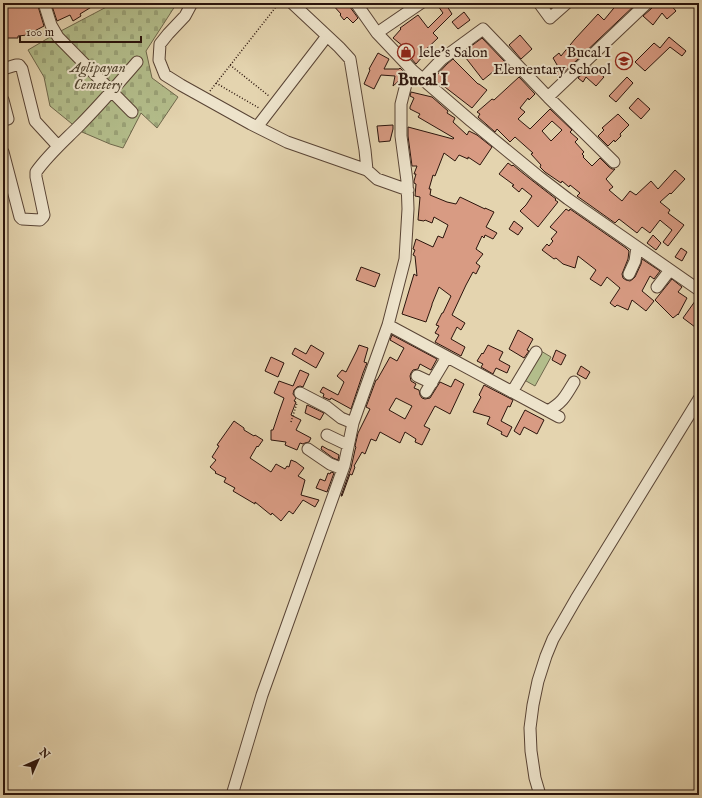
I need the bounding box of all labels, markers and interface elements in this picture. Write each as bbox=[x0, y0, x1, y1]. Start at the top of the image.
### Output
scale bar bbox=[20, 18, 141, 44]
text: 100 m bbox=[26, 25, 54, 40]
shop icon: lele’s Salon bbox=[396, 42, 416, 62]
place label: lele’s Salon bbox=[419, 43, 488, 62]
place label: Bucal I Elementary School bbox=[493, 43, 612, 79]
school or university icon: Bucal I Elementary School bbox=[614, 51, 634, 71]
park label: Aglipayan Cemetery bbox=[68, 58, 126, 94]
district label: Bucal I bbox=[398, 70, 449, 91]
north arrow bbox=[18, 740, 58, 780]
text: N bbox=[35, 745, 53, 762]

